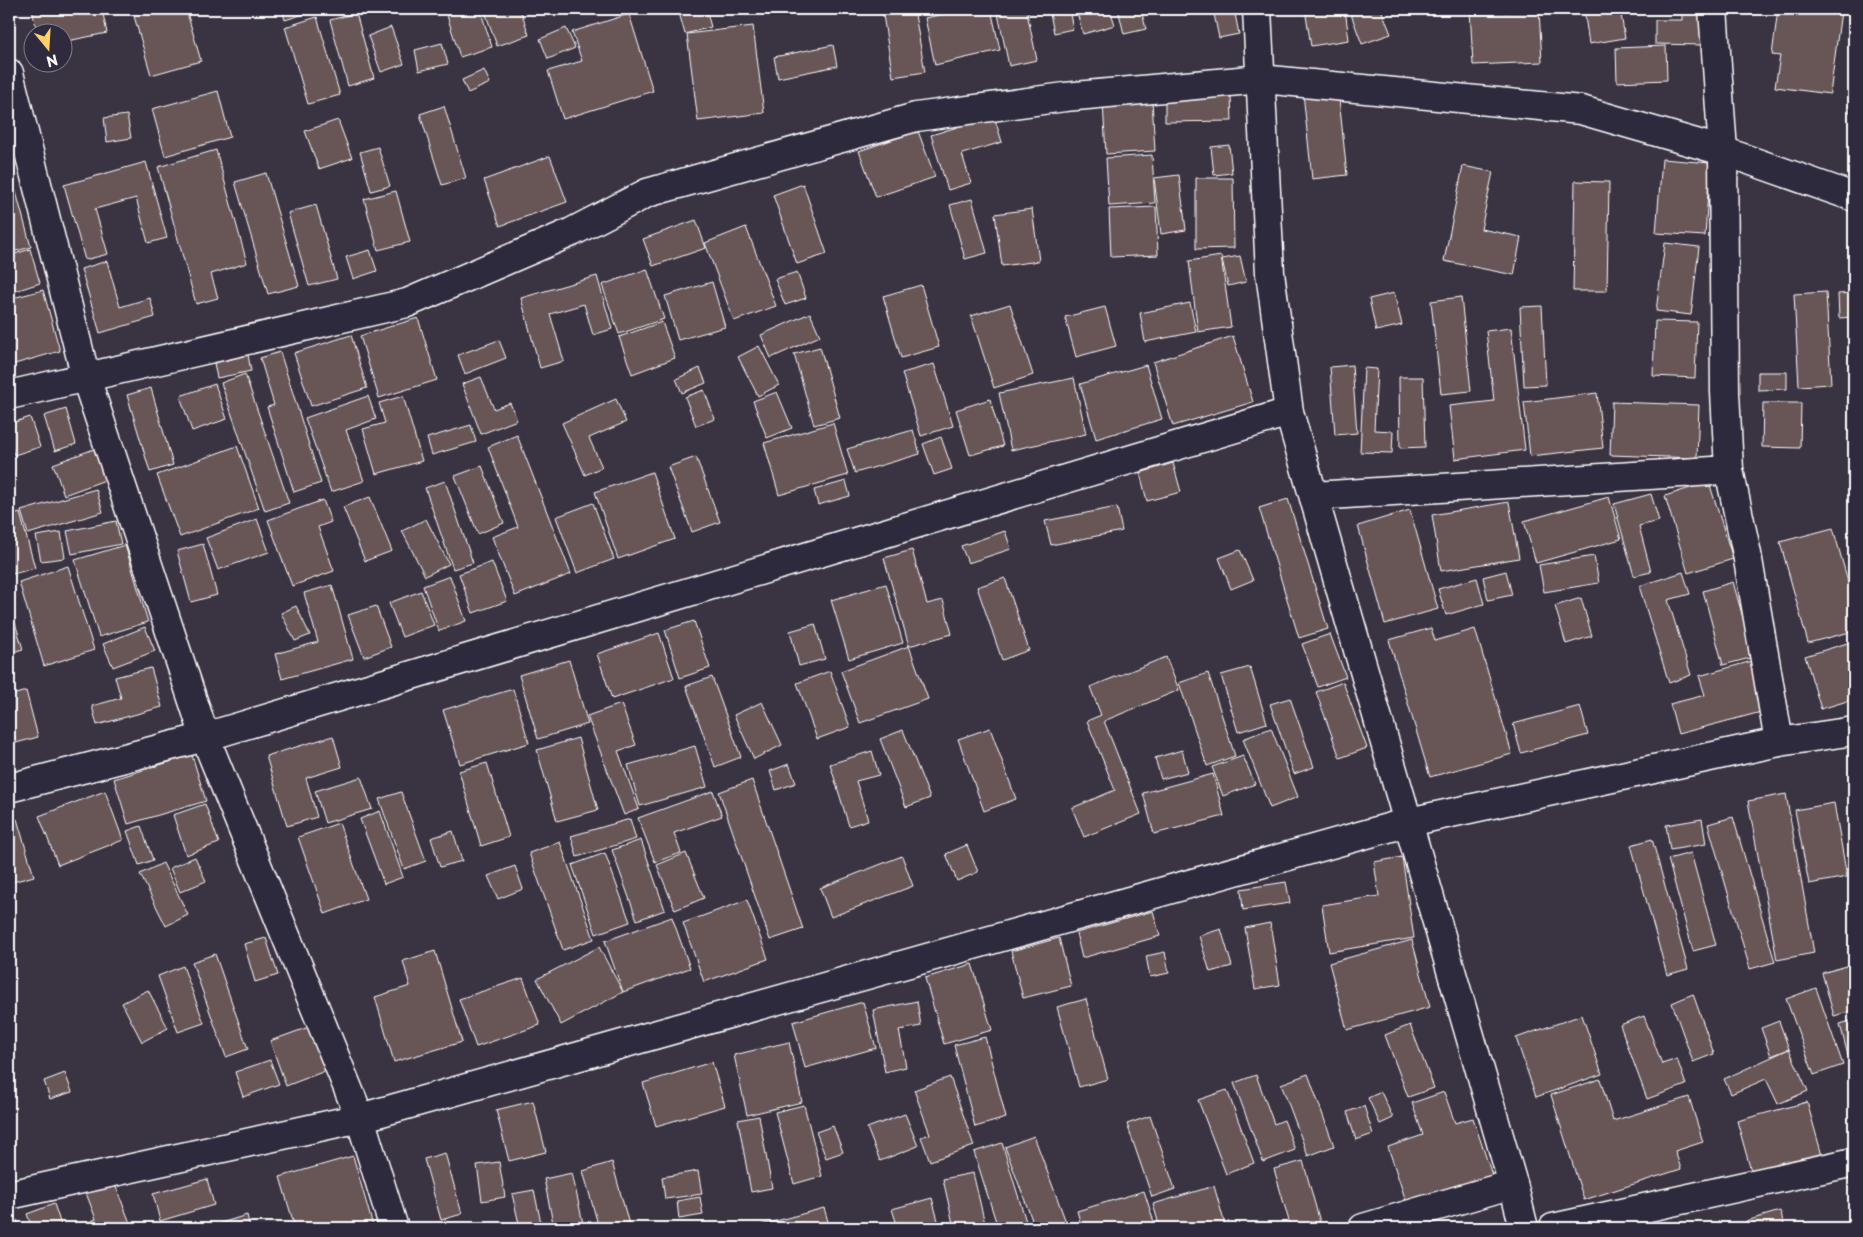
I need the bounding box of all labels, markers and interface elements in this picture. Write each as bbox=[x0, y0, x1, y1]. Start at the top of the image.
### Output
north arrow bbox=[22, 22, 72, 72]
text: N bbox=[44, 49, 61, 73]

